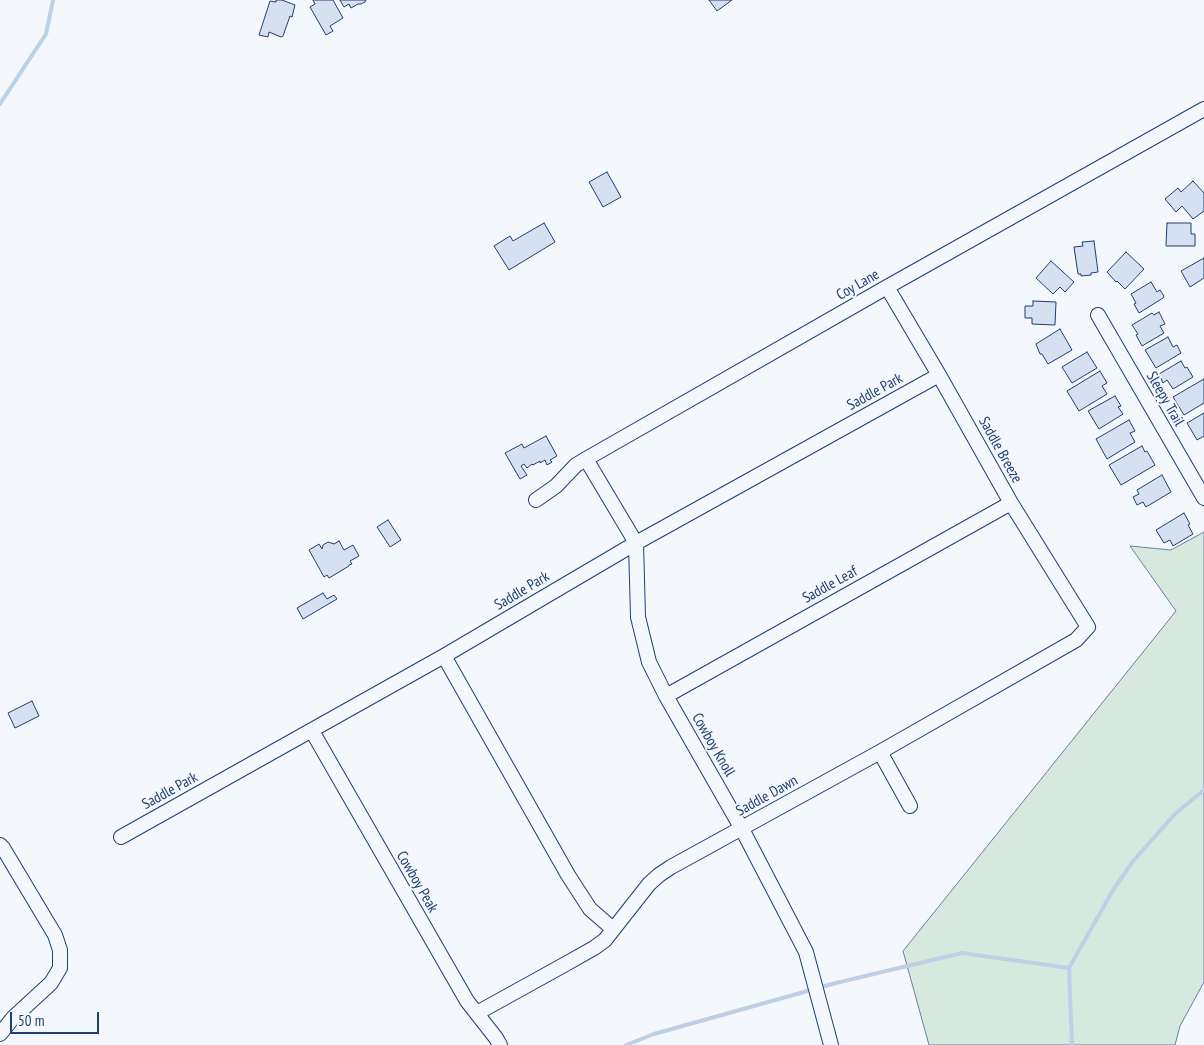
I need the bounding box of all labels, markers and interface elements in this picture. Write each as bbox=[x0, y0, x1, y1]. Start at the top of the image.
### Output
street label: Coy Lane bbox=[833, 266, 883, 304]
street label: Saddle Park bbox=[844, 369, 906, 415]
street label: Sleepy Trail bbox=[1142, 369, 1188, 429]
street label: Saddle Breeze bbox=[974, 414, 1026, 486]
street label: Saddle Leaf bbox=[799, 563, 861, 607]
street label: Saddle Park bbox=[491, 568, 553, 614]
street label: Cowboy Knoll bbox=[688, 710, 738, 780]
street label: Saddle Park bbox=[139, 768, 201, 814]
street label: Saddle Dawn bbox=[733, 772, 801, 820]
street label: Cowboy Peak bbox=[392, 848, 442, 916]
scale bar bbox=[12, 1002, 101, 1034]
text: 50 m bbox=[18, 1011, 44, 1030]

